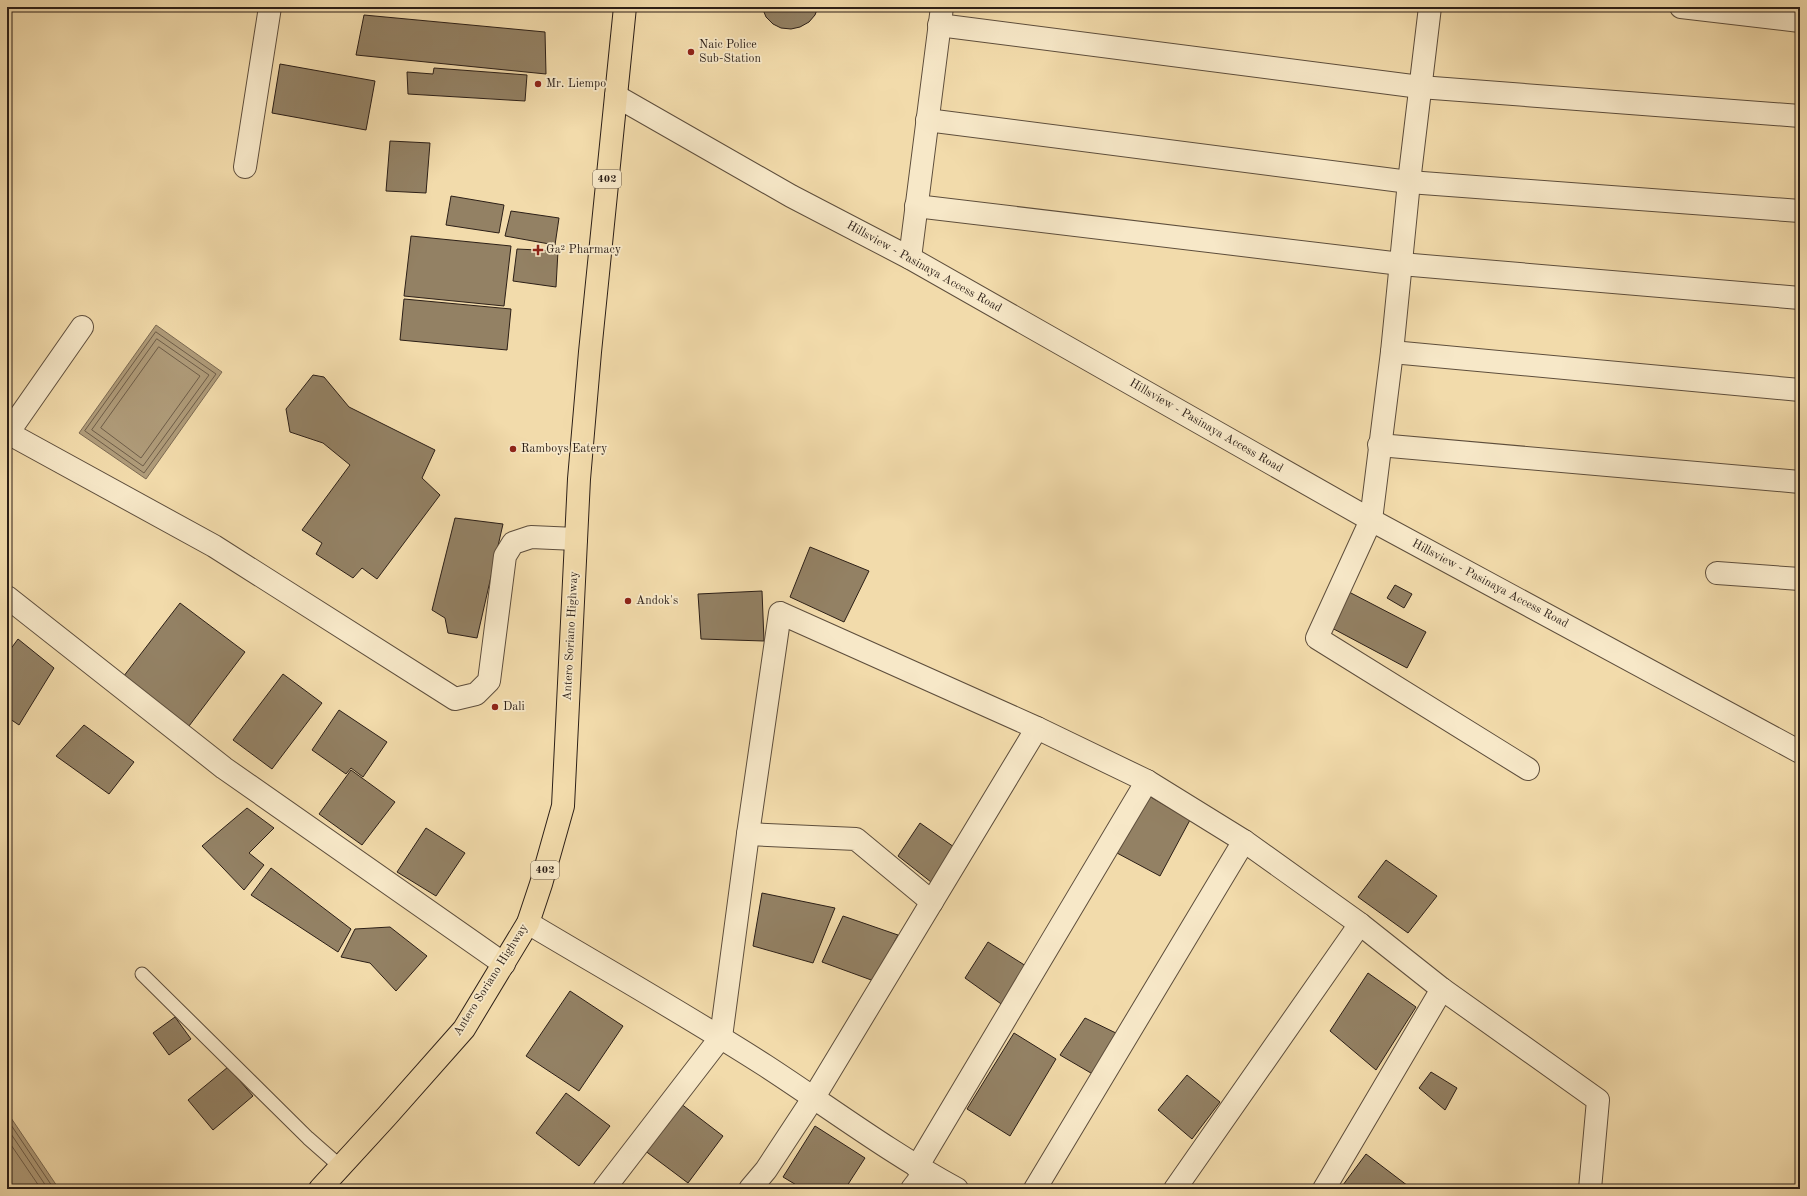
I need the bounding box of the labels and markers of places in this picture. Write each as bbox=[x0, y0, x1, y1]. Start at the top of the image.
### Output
place label: Naic Police Sub-Station bbox=[699, 39, 761, 65]
marker: Naic Police Sub-Station bbox=[686, 47, 696, 57]
place label: Mr. Liempo bbox=[546, 78, 606, 90]
marker: Mr. Liempo bbox=[533, 79, 543, 89]
place label: Ga² Pharmacy bbox=[546, 244, 622, 256]
marker: Ga² Pharmacy bbox=[533, 245, 543, 255]
place label: Ramboys Eatery bbox=[521, 443, 608, 455]
marker: Ramboys Eatery bbox=[508, 444, 518, 454]
place label: Andok's bbox=[636, 595, 678, 607]
marker: Andok's bbox=[623, 596, 633, 606]
place label: Dali bbox=[503, 701, 525, 713]
marker: Dali bbox=[490, 702, 500, 712]

